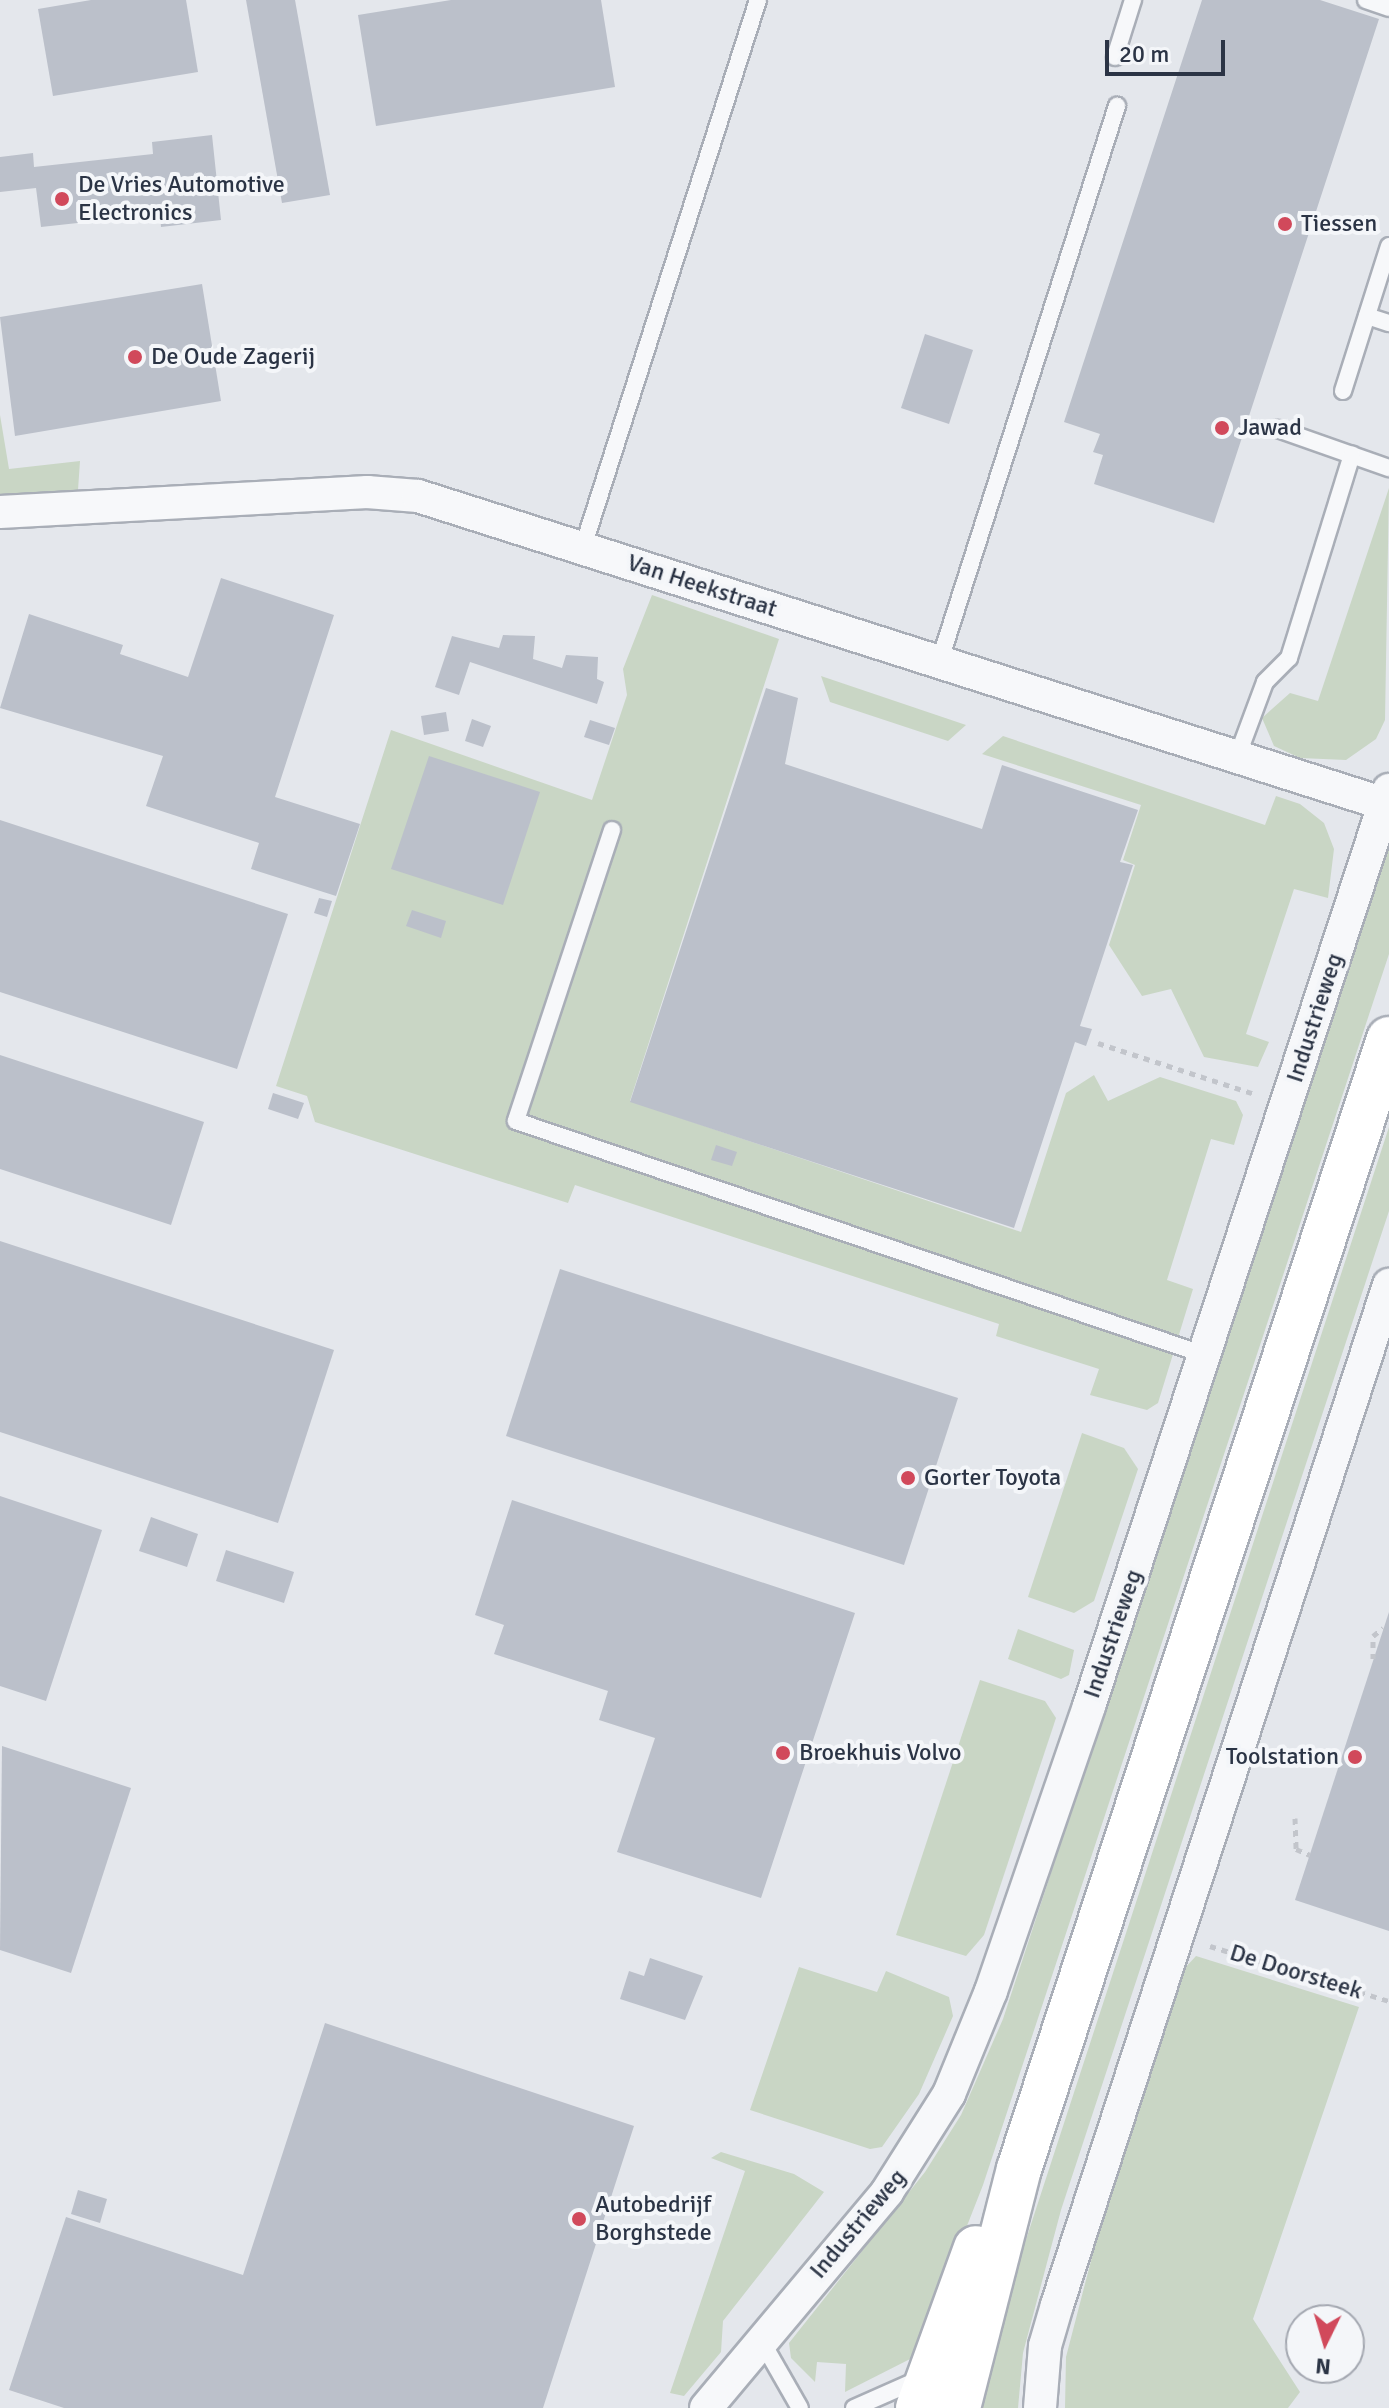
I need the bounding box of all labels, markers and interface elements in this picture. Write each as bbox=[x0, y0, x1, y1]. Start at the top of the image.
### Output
scale bar bbox=[1109, 24, 1229, 74]
text: 20 m bbox=[1119, 39, 1169, 69]
place label: De Vries Automotive Electronics bbox=[78, 171, 285, 227]
marker: De Vries Automotive Electronics bbox=[53, 190, 71, 208]
place label: Tiessen bbox=[1301, 210, 1377, 238]
marker: Tiessen bbox=[1276, 215, 1294, 233]
place label: De Oude Zagerij bbox=[151, 343, 315, 371]
marker: De Oude Zagerij bbox=[126, 348, 144, 366]
place label: Jawad bbox=[1238, 414, 1302, 442]
marker: Jawad bbox=[1213, 419, 1231, 437]
street label: Van Heekstraat bbox=[624, 548, 780, 624]
street label: Industrieweg bbox=[1281, 950, 1349, 1086]
place label: Gorter Toyota bbox=[924, 1464, 1061, 1492]
marker: Gorter Toyota bbox=[899, 1469, 917, 1487]
street label: Industrieweg bbox=[1078, 1566, 1148, 1702]
place label: Broekhuis Volvo bbox=[799, 1739, 961, 1767]
place label: Toolstation bbox=[1226, 1743, 1339, 1771]
marker: Broekhuis Volvo bbox=[774, 1744, 792, 1762]
marker: Toolstation bbox=[1346, 1748, 1364, 1766]
street label: De Doorsteek bbox=[1226, 1938, 1366, 2006]
street label: Industrieweg bbox=[804, 2163, 912, 2285]
place label: Autobedrijf Borghstede bbox=[595, 2191, 712, 2247]
marker: Autobedrijf Borghstede bbox=[570, 2210, 588, 2228]
north arrow bbox=[1285, 2304, 1365, 2384]
text: N bbox=[1314, 2352, 1332, 2381]

